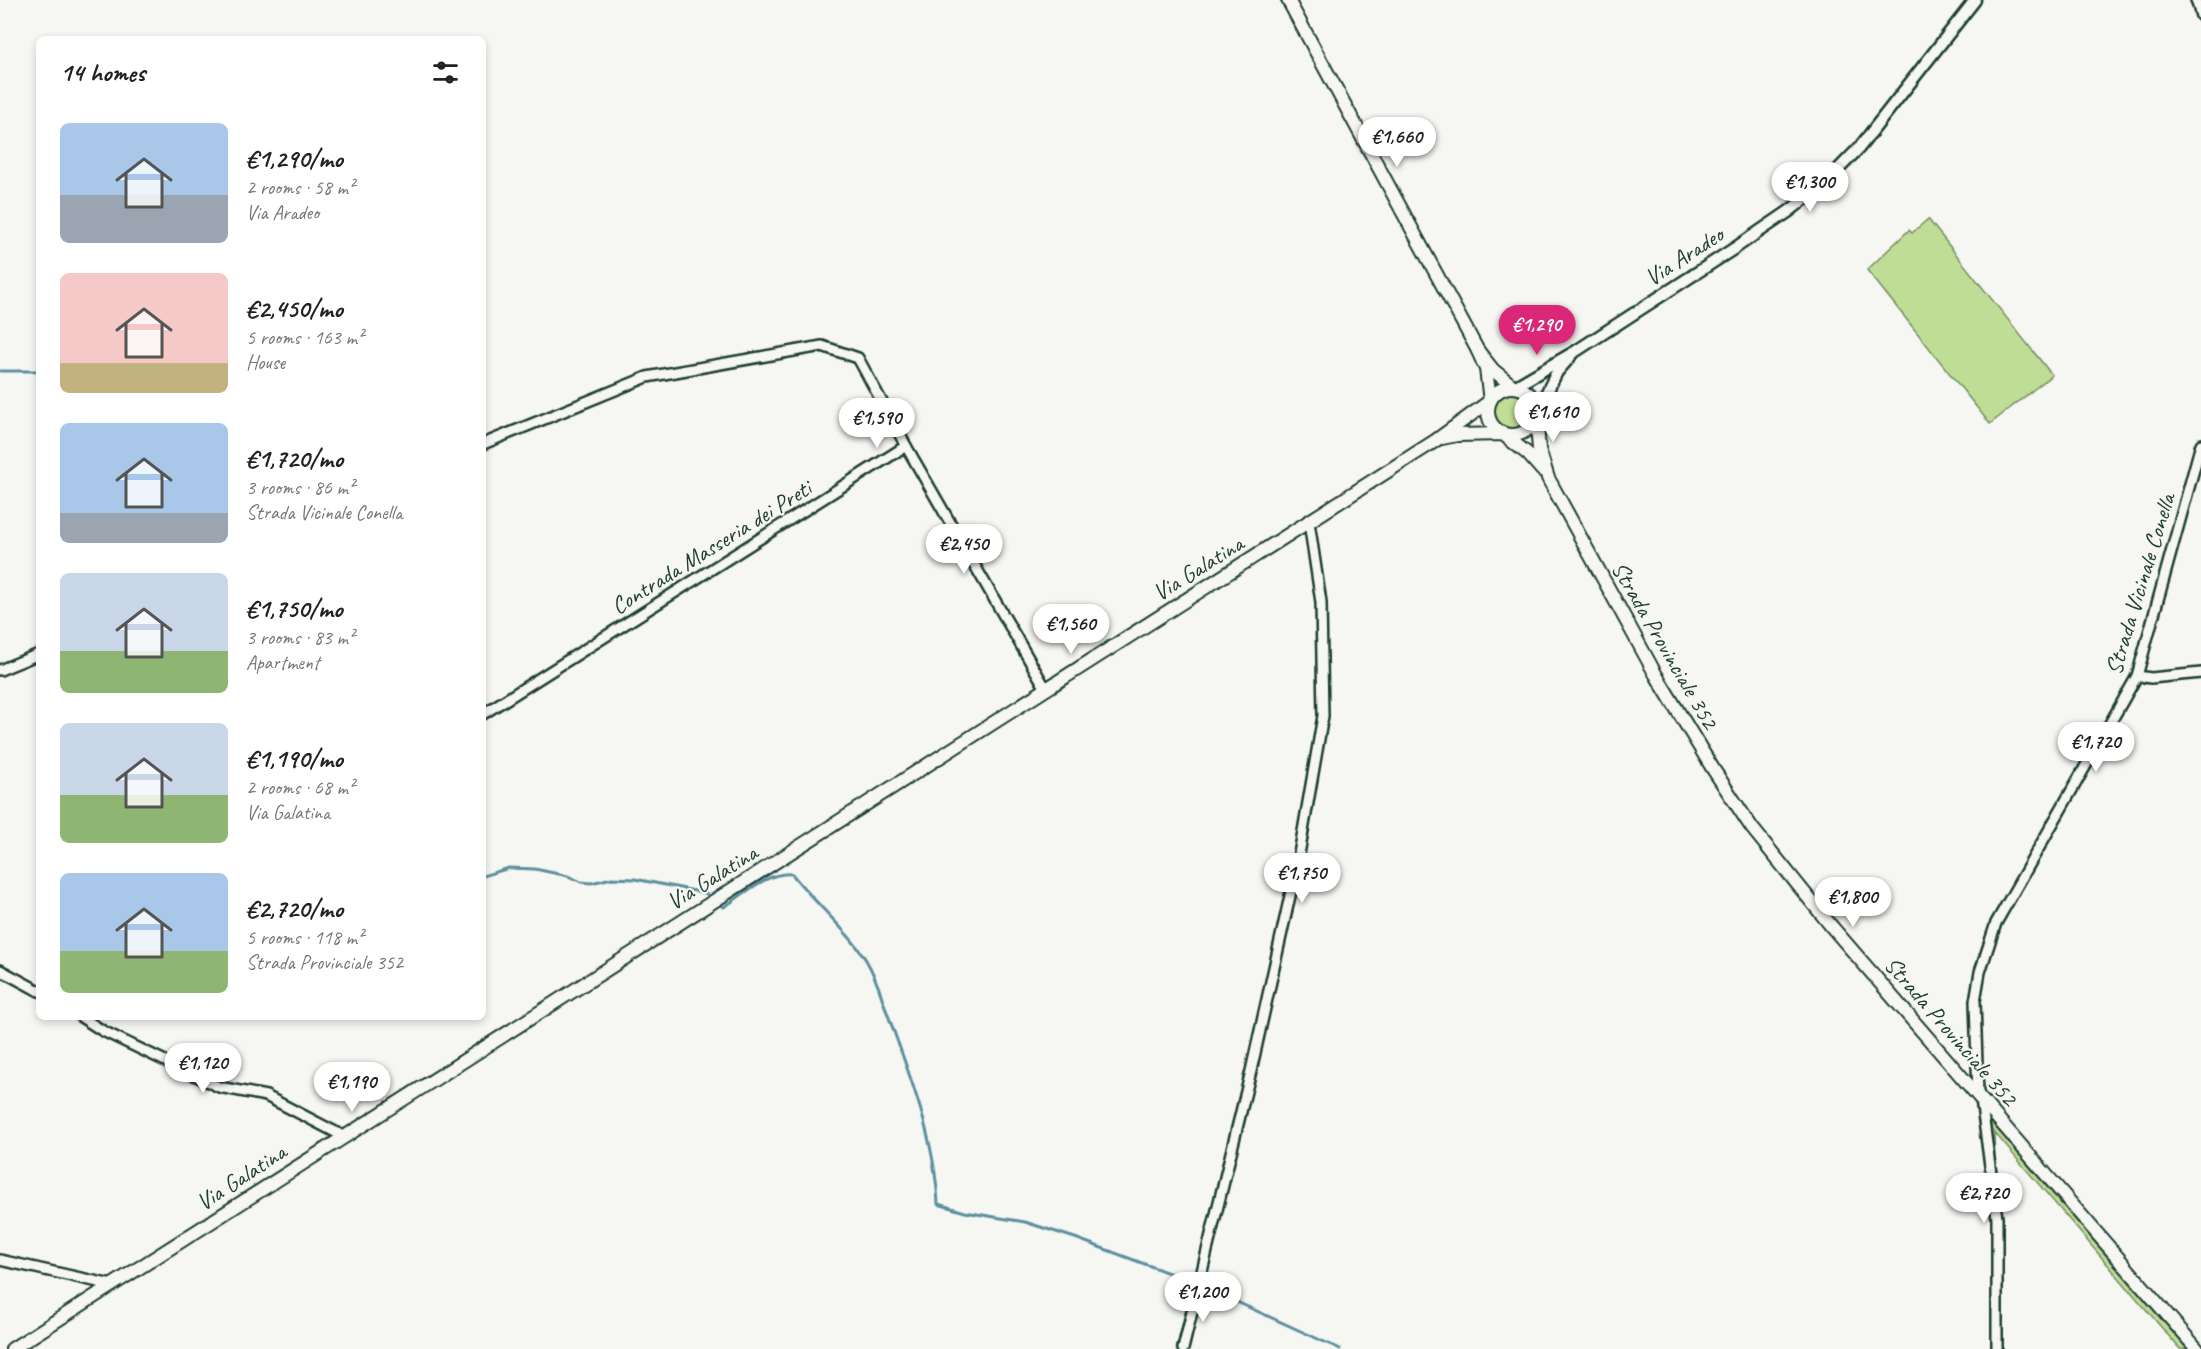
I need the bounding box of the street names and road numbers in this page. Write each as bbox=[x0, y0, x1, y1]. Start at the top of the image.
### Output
street label: Via Aradeo bbox=[1639, 218, 1731, 292]
street label: Contrada Masseria dei Preti bbox=[605, 472, 819, 621]
street label: Strada Vicinale Conella bbox=[2098, 488, 2182, 678]
street label: Via Galatina bbox=[1147, 527, 1251, 608]
street label: Strada Provinciale 352 bbox=[1605, 556, 1726, 736]
street label: Via Galatina bbox=[661, 836, 765, 917]
street label: Strada Provinciale 352 bbox=[1878, 950, 2026, 1114]
street label: Via Galatina bbox=[190, 1136, 293, 1217]

